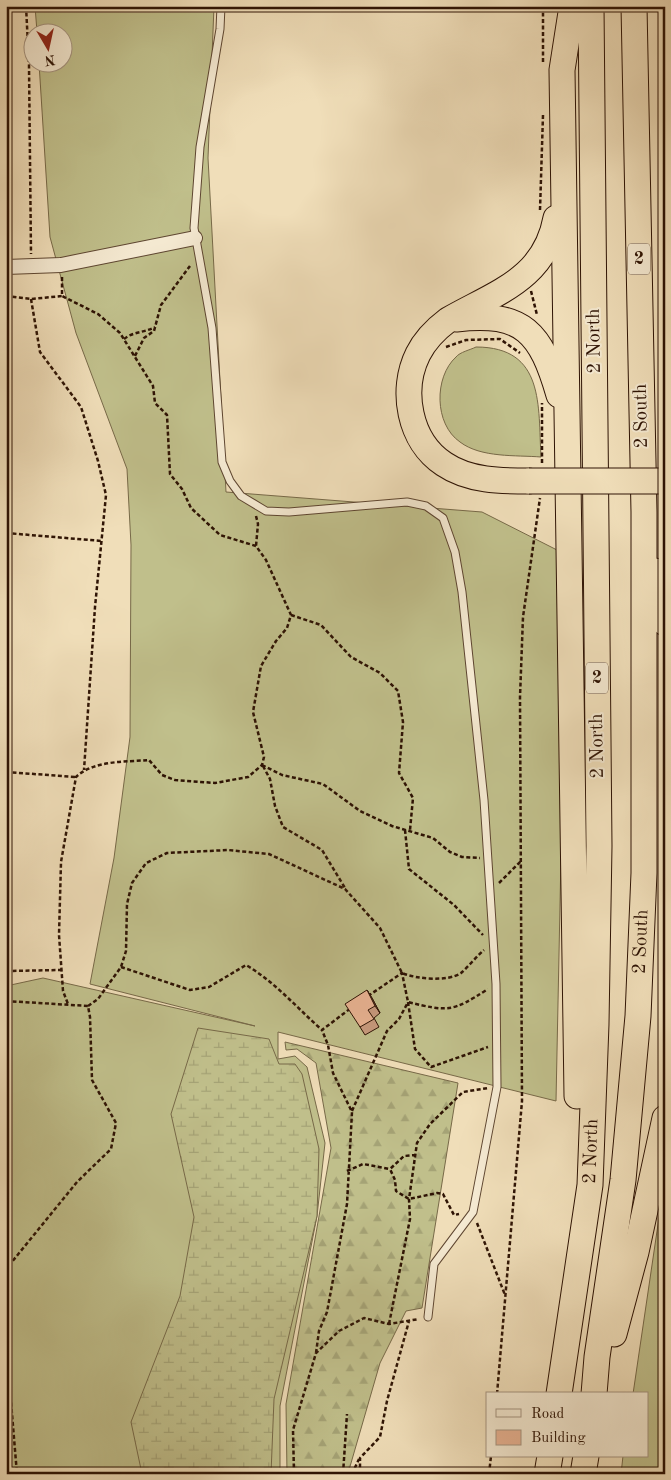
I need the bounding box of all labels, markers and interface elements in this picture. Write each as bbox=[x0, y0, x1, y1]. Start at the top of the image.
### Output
north arrow bbox=[22, 22, 72, 72]
text: N bbox=[43, 52, 56, 68]
road number: 2 bbox=[628, 243, 650, 274]
street label: 2 North bbox=[585, 308, 605, 374]
street label: 2 South bbox=[632, 383, 652, 449]
road number: 2 bbox=[586, 662, 608, 694]
street label: 2 North bbox=[588, 713, 608, 779]
street label: 2 South bbox=[630, 909, 652, 975]
street label: 2 North bbox=[581, 1118, 602, 1184]
legend bbox=[486, 1392, 648, 1458]
text: Road bbox=[531, 1407, 565, 1422]
text: Building bbox=[531, 1431, 586, 1446]

